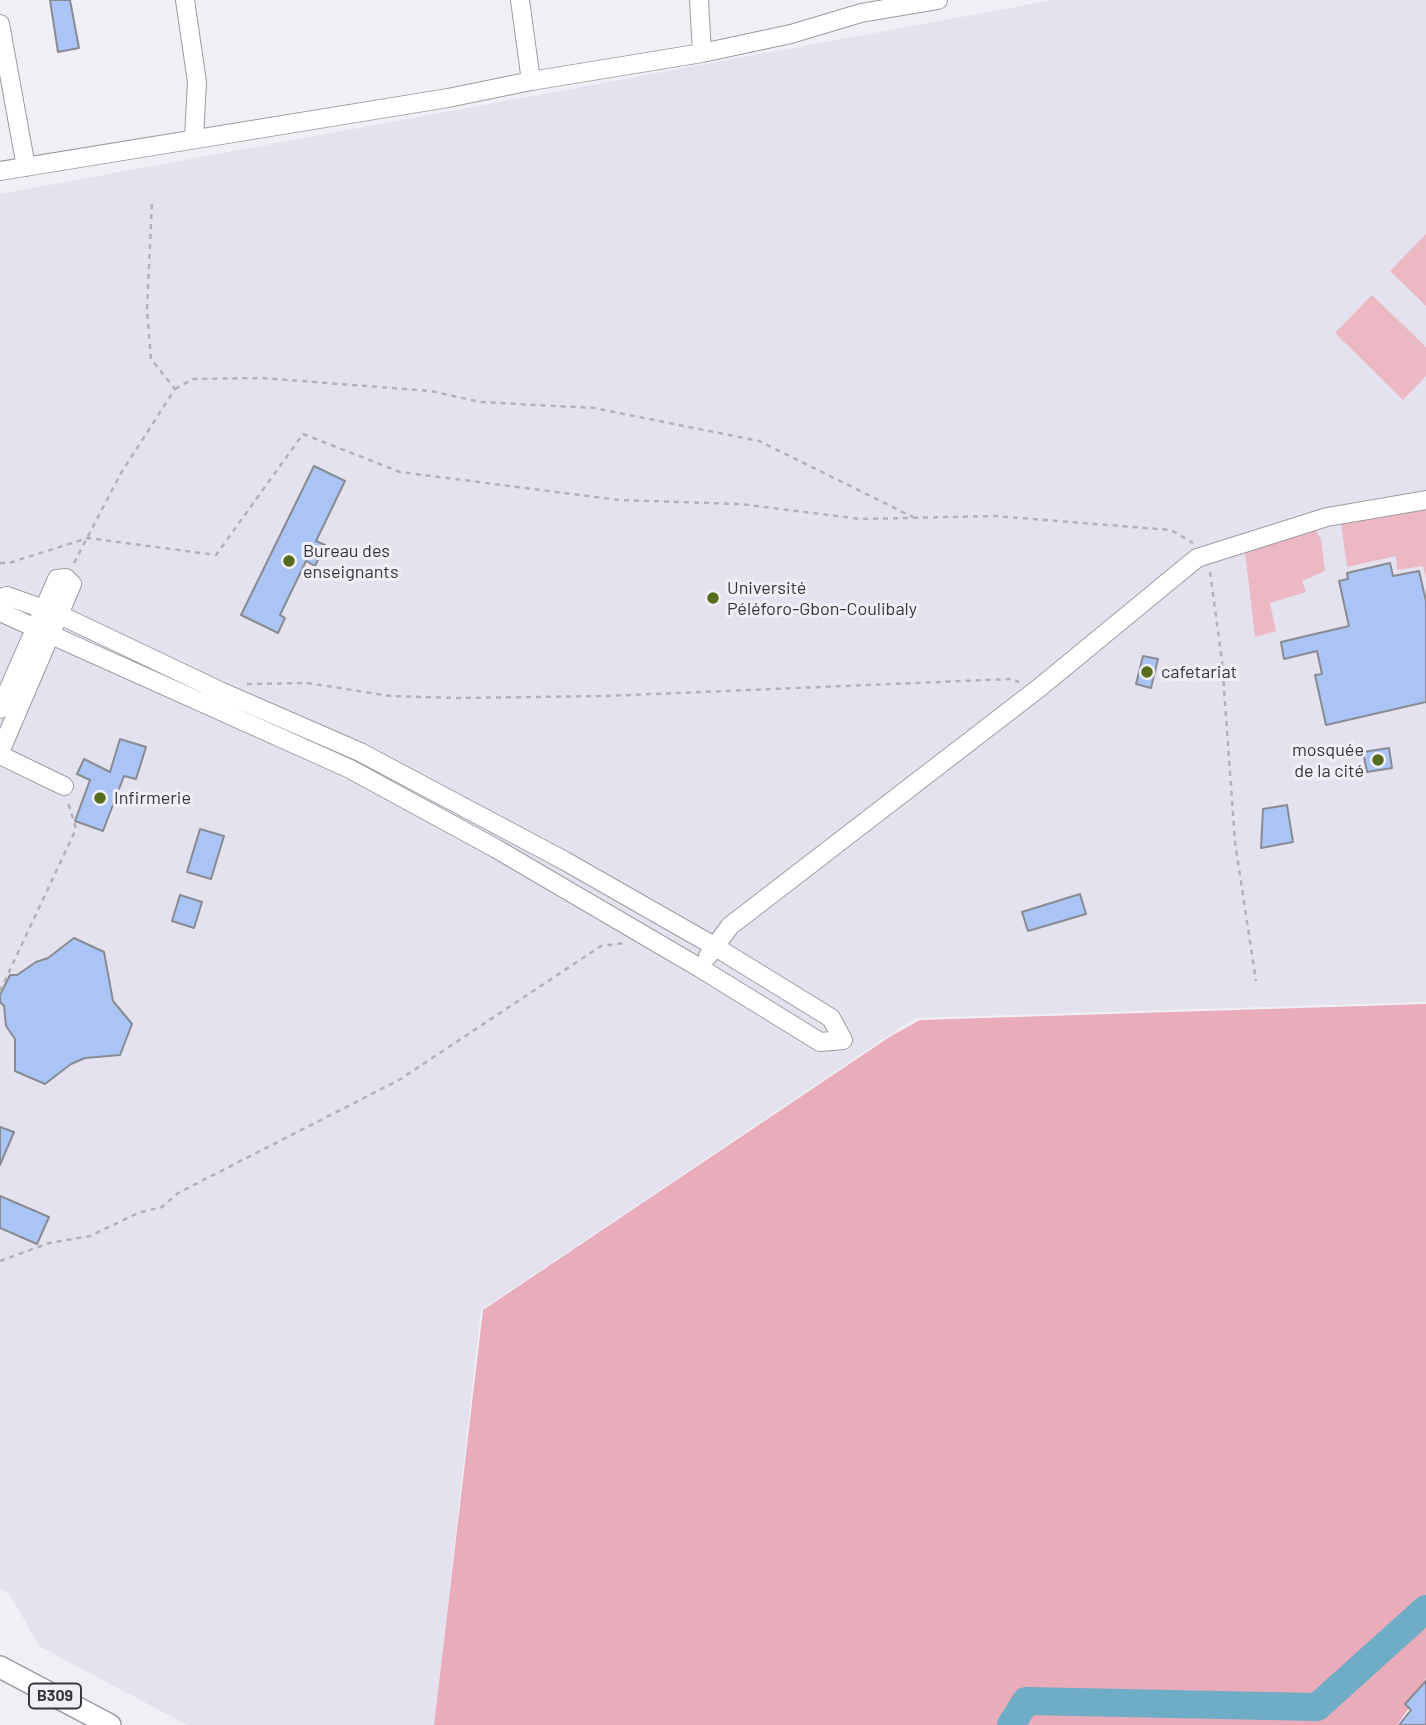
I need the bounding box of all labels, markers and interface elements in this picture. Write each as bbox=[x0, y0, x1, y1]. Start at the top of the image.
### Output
place label: Bureau des enseignants bbox=[303, 540, 399, 582]
marker: Bureau des enseignants bbox=[281, 553, 297, 569]
place label: Université Péléforo-Gbon-Coulibaly bbox=[727, 577, 917, 620]
marker: Université Péléforo-Gbon-Coulibaly bbox=[705, 590, 721, 606]
place label: cafetariat bbox=[1161, 661, 1237, 683]
marker: cafetariat bbox=[1139, 664, 1155, 680]
place label: mosquée de la cité bbox=[1292, 739, 1364, 782]
marker: mosquée de la cité bbox=[1370, 752, 1386, 768]
place label: Infirmerie bbox=[114, 787, 191, 809]
marker: Infirmerie bbox=[92, 790, 108, 806]
road number: B309 bbox=[29, 1684, 81, 1708]

